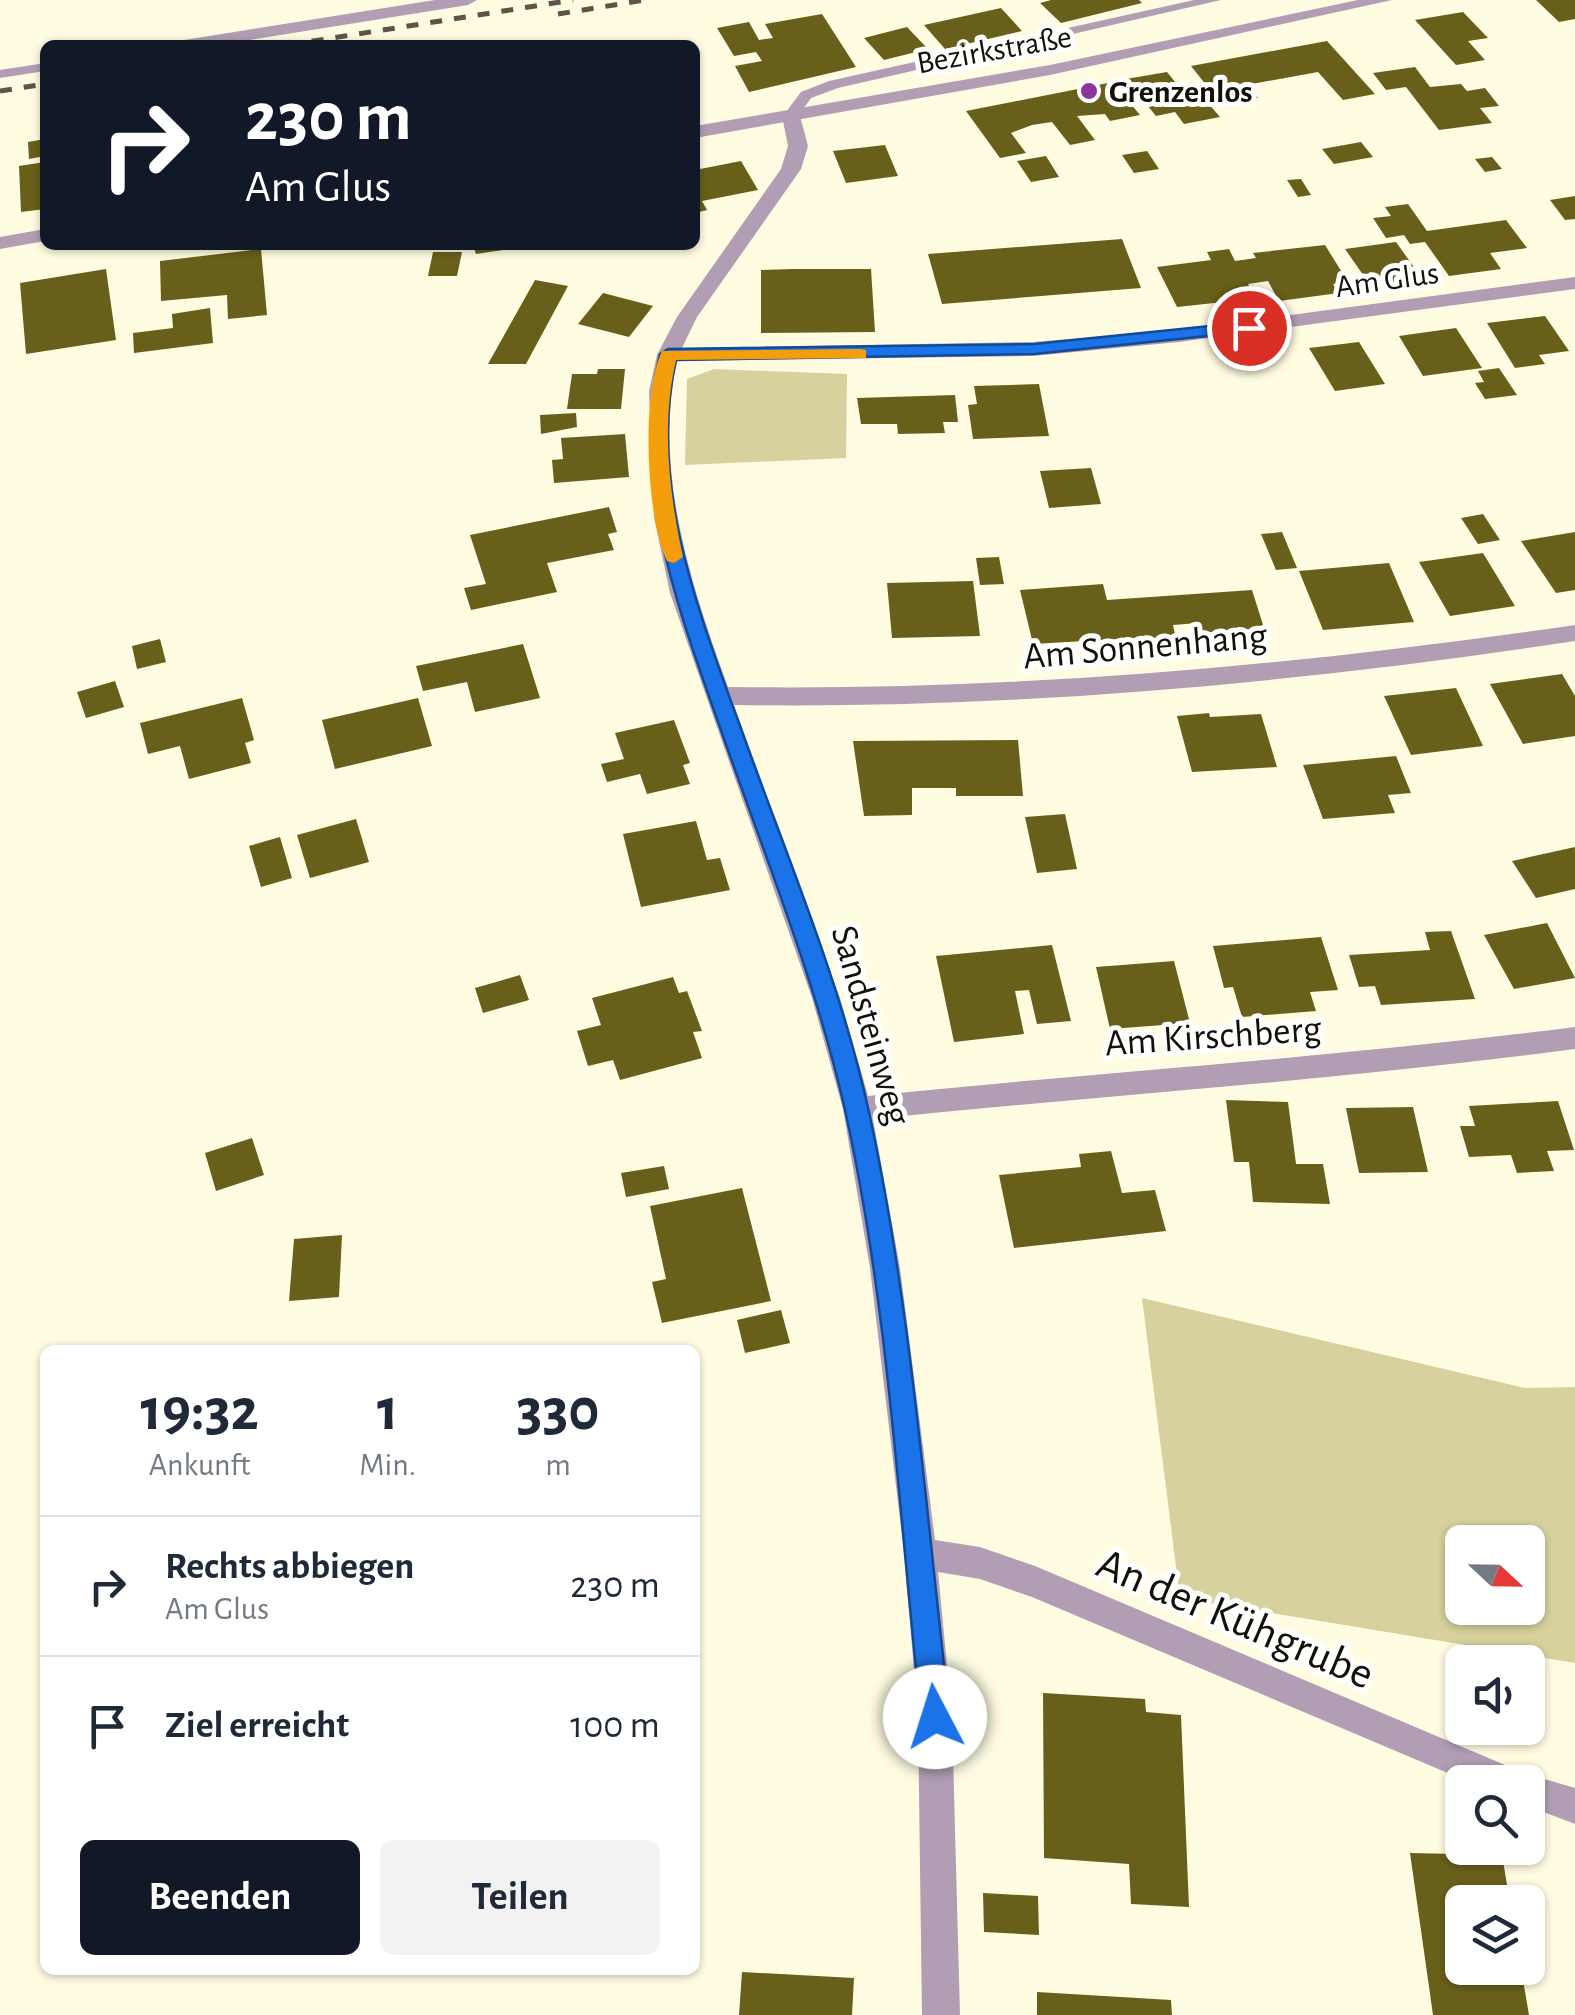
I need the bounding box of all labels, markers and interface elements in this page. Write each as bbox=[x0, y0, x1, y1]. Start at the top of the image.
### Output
street label: Bezirkstraße bbox=[914, 21, 1074, 79]
place label: Grenzenlos bbox=[1109, 76, 1253, 108]
icon: right bbox=[80, 80, 210, 210]
marker: Grenzenlos bbox=[1078, 80, 1100, 102]
text: 230 m bbox=[245, 83, 412, 153]
text: Am Glus bbox=[245, 165, 391, 210]
street label: Am Glus bbox=[1333, 257, 1441, 303]
pin bbox=[1207, 286, 1292, 371]
icon: arrive bbox=[1222, 301, 1277, 356]
street label: Am Sonnenhang bbox=[1022, 617, 1269, 677]
street label: Sandsteinweg bbox=[823, 921, 917, 1130]
street label: Am Kirschberg bbox=[1104, 1010, 1323, 1064]
text: 19:32 bbox=[140, 1381, 259, 1441]
text: 1 bbox=[377, 1381, 399, 1441]
text: 330 bbox=[517, 1381, 600, 1441]
text: Ankunft bbox=[149, 1449, 250, 1481]
text: Min. bbox=[359, 1449, 416, 1481]
text: m bbox=[545, 1449, 571, 1481]
north arrow bbox=[1445, 1525, 1545, 1625]
map controls bbox=[1445, 1525, 1545, 1985]
street label: An der Kühgrube bbox=[1090, 1541, 1380, 1698]
text: Rechts abbiegen bbox=[165, 1548, 414, 1586]
icon: right bbox=[80, 1559, 135, 1614]
text: 230 m bbox=[570, 1567, 660, 1605]
text: Am Glus bbox=[165, 1593, 269, 1625]
button: sound bbox=[1445, 1645, 1545, 1745]
position arrow bbox=[883, 1665, 987, 1769]
icon: arrive bbox=[80, 1699, 135, 1754]
text: Ziel erreicht bbox=[165, 1707, 349, 1745]
text: 100 m bbox=[570, 1707, 660, 1745]
button: search bbox=[1445, 1765, 1545, 1865]
button: Beenden bbox=[80, 1840, 360, 1955]
button: Teilen bbox=[380, 1840, 660, 1955]
button: layers bbox=[1445, 1885, 1545, 1985]

